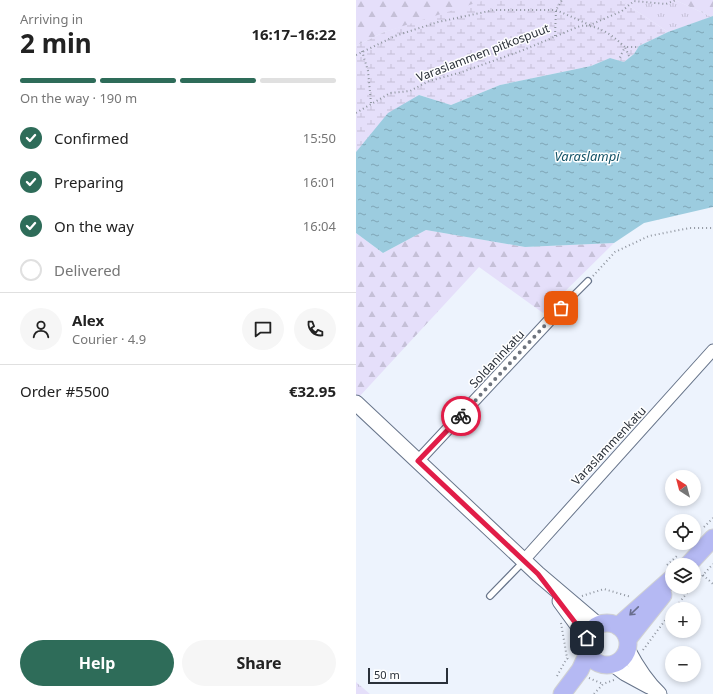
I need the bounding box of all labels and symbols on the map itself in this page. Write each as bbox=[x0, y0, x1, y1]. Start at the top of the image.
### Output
street label: Varaslammen pitkospuut bbox=[414, 19, 552, 86]
water label: Varaslampi bbox=[554, 147, 620, 165]
pin bbox=[544, 291, 578, 325]
street label: Soldaninkatu bbox=[465, 326, 528, 391]
courier bbox=[441, 396, 481, 436]
street label: Varaslammenkatu bbox=[568, 402, 650, 489]
north arrow bbox=[665, 470, 701, 506]
one-way arrow bbox=[629, 606, 639, 615]
pin bbox=[570, 621, 604, 655]
scale bar bbox=[368, 666, 448, 685]

